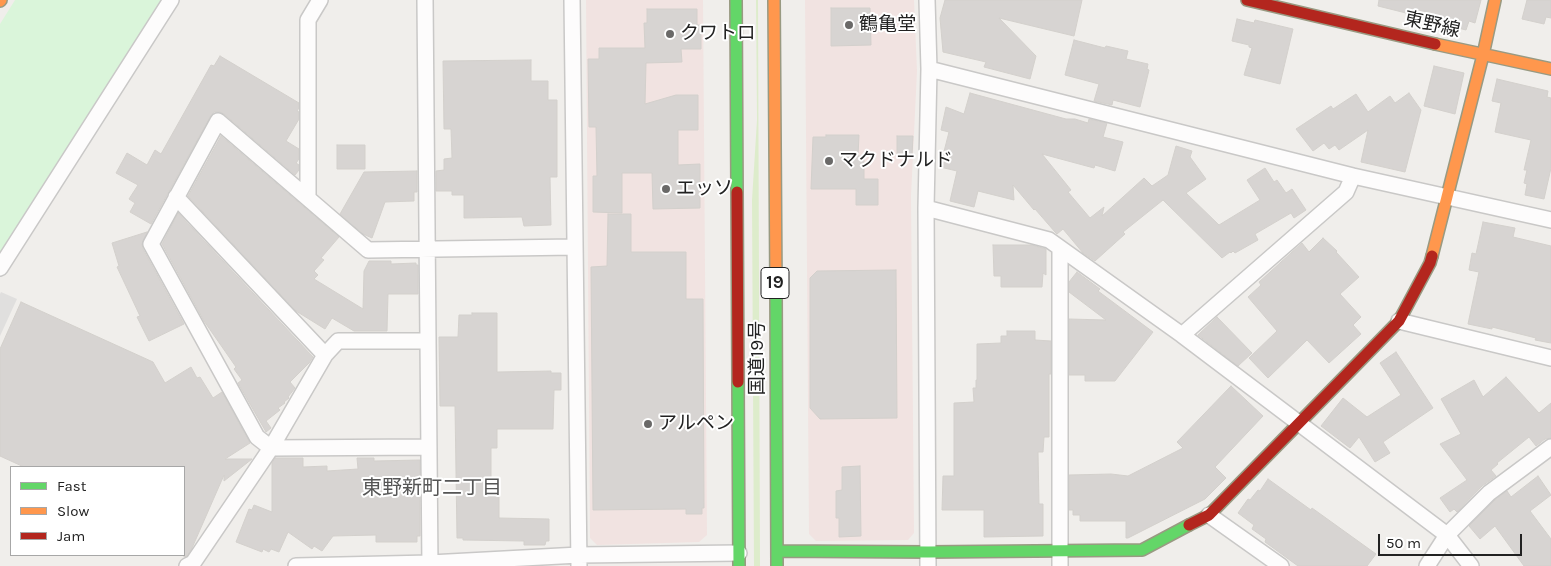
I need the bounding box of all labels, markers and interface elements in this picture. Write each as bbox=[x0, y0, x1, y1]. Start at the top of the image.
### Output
street label: 東野線 bbox=[1402, 7, 1462, 43]
place label: 鶴亀堂 bbox=[859, 14, 916, 36]
marker: 鶴亀堂 bbox=[843, 19, 855, 31]
place label: クワトロ bbox=[680, 23, 756, 45]
marker: クワトロ bbox=[664, 28, 676, 40]
place label: マクドナルド bbox=[839, 150, 953, 172]
marker: マクドナルド bbox=[823, 155, 835, 167]
place label: エッソ bbox=[676, 178, 733, 200]
marker: エッソ bbox=[660, 183, 672, 195]
road number: 19 bbox=[761, 268, 789, 298]
street label: 国道19号 bbox=[747, 321, 769, 395]
place label: アルペン bbox=[658, 413, 734, 435]
marker: アルペン bbox=[642, 418, 654, 430]
legend bbox=[10, 466, 185, 556]
district label: 東野新町二丁目 bbox=[362, 476, 502, 500]
text: Fast bbox=[57, 477, 86, 495]
text: Slow bbox=[57, 502, 89, 520]
scale bar bbox=[1381, 524, 1525, 556]
text: Jam bbox=[57, 527, 85, 545]
text: 50 m bbox=[1386, 534, 1421, 552]

